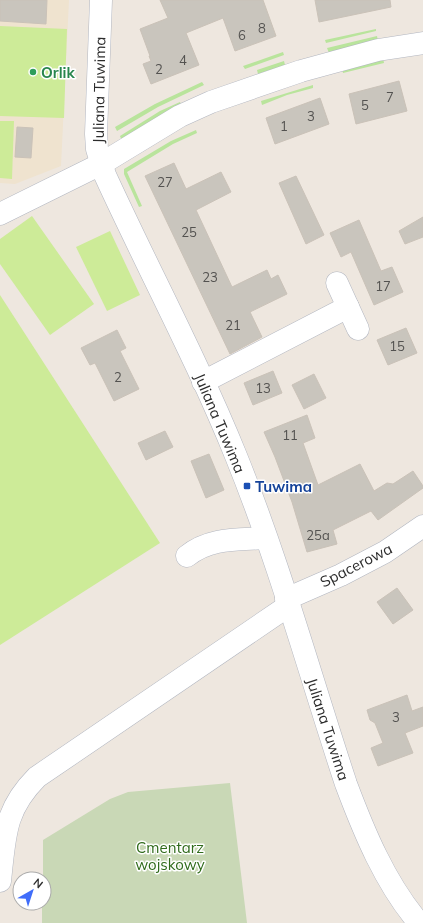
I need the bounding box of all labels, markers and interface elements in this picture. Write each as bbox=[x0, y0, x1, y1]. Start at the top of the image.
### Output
house number: 8 bbox=[258, 20, 266, 36]
house number: 6 bbox=[238, 27, 246, 43]
street label: Juliana Tuwima bbox=[89, 36, 109, 144]
house number: 4 bbox=[179, 52, 187, 68]
house number: 2 bbox=[155, 61, 163, 77]
place label: Orlik bbox=[41, 63, 76, 82]
marker: Orlik bbox=[28, 67, 38, 77]
house number: 7 bbox=[386, 89, 394, 105]
house number: 5 bbox=[361, 97, 369, 113]
house number: 3 bbox=[307, 108, 315, 124]
house number: 1 bbox=[280, 118, 288, 134]
house number: 27 bbox=[157, 174, 173, 190]
house number: 25 bbox=[181, 224, 197, 240]
house number: 23 bbox=[202, 269, 218, 285]
house number: 17 bbox=[375, 278, 391, 294]
house number: 21 bbox=[225, 317, 241, 333]
house number: 15 bbox=[389, 338, 405, 354]
house number: 2 bbox=[114, 369, 122, 385]
street label: Juliana Tuwima bbox=[190, 370, 250, 476]
house number: 13 bbox=[255, 380, 271, 396]
house number: 11 bbox=[282, 427, 298, 443]
place label: Tuwima bbox=[255, 477, 312, 496]
marker: Tuwima bbox=[242, 481, 252, 491]
house number: 25a bbox=[306, 527, 330, 543]
street label: Spacerowa bbox=[317, 539, 395, 591]
street label: Juliana Tuwima bbox=[302, 675, 354, 783]
house number: 3 bbox=[392, 709, 400, 725]
park label: Cmentarz wojskowy bbox=[135, 838, 205, 874]
north arrow bbox=[12, 871, 52, 911]
text: N bbox=[31, 875, 46, 891]

